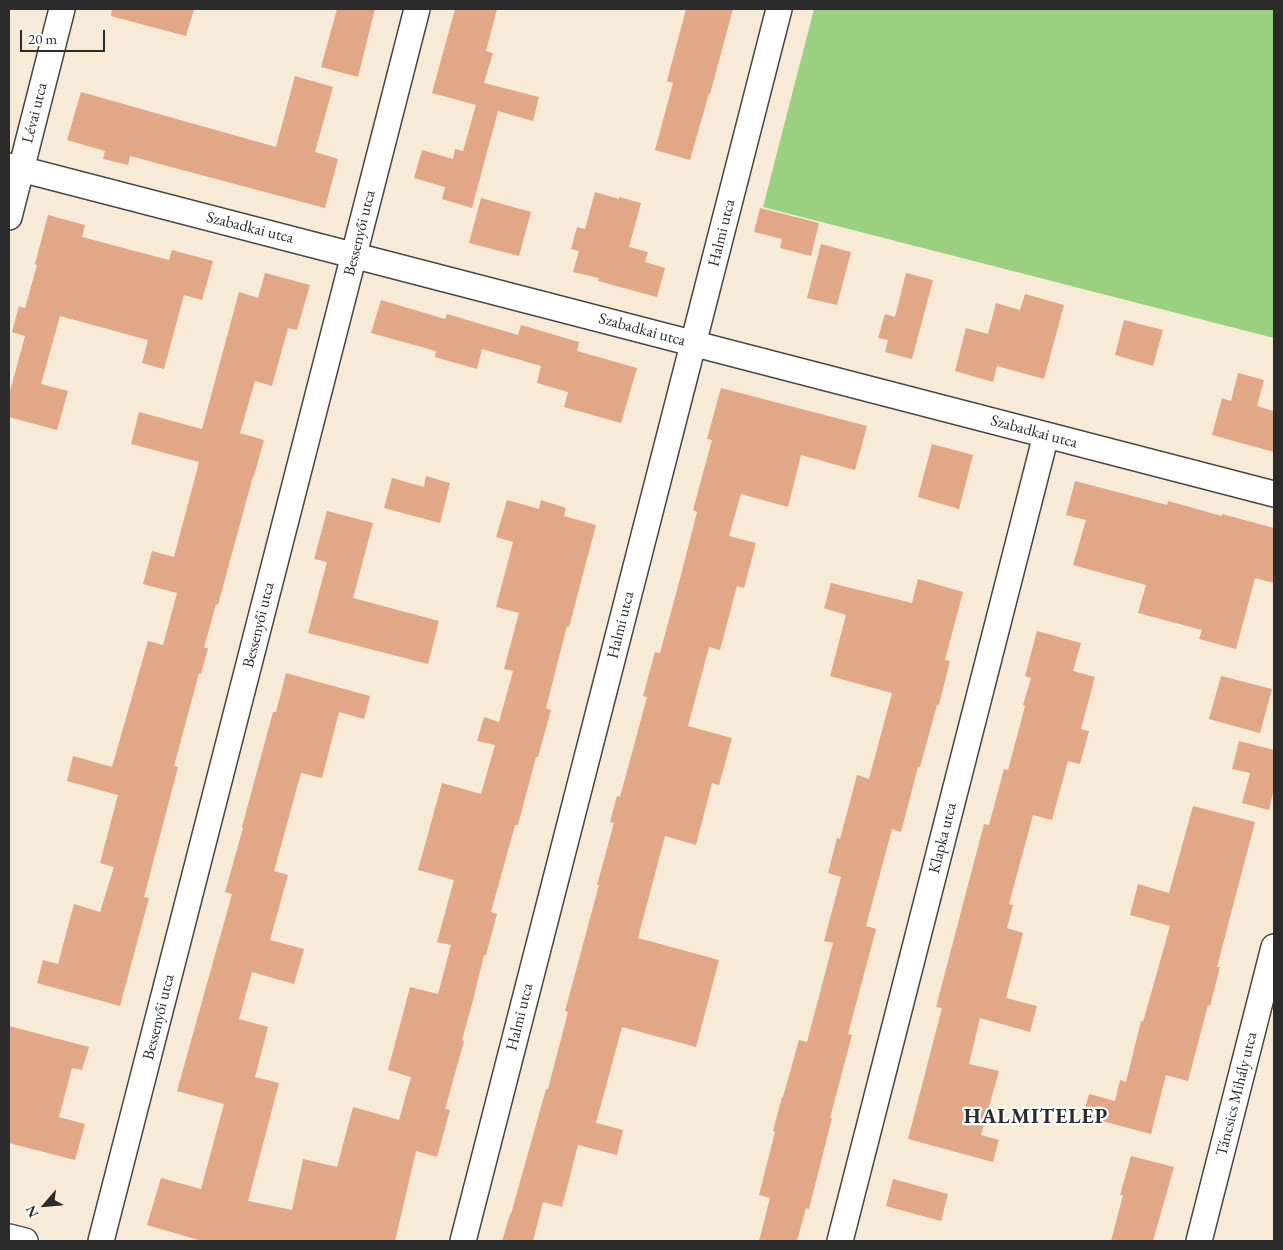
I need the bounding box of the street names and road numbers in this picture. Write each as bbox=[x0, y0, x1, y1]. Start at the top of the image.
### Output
street label: Lévai utca bbox=[18, 81, 52, 145]
street label: Bessenyői utca bbox=[340, 188, 380, 278]
street label: Halmi utca bbox=[704, 197, 740, 269]
street label: Szabadkai utca bbox=[204, 208, 296, 248]
street label: Szabadkai utca bbox=[596, 309, 688, 351]
street label: Szabadkai utca bbox=[988, 411, 1080, 453]
street label: Bessenyői utca bbox=[239, 580, 279, 670]
street label: Halmi utca bbox=[603, 589, 639, 661]
street label: Klapka utca bbox=[925, 801, 961, 875]
street label: Bessenyői utca bbox=[139, 972, 179, 1062]
street label: Halmi utca bbox=[502, 981, 538, 1053]
street label: Táncsics Mihály utca bbox=[1212, 1030, 1262, 1158]

